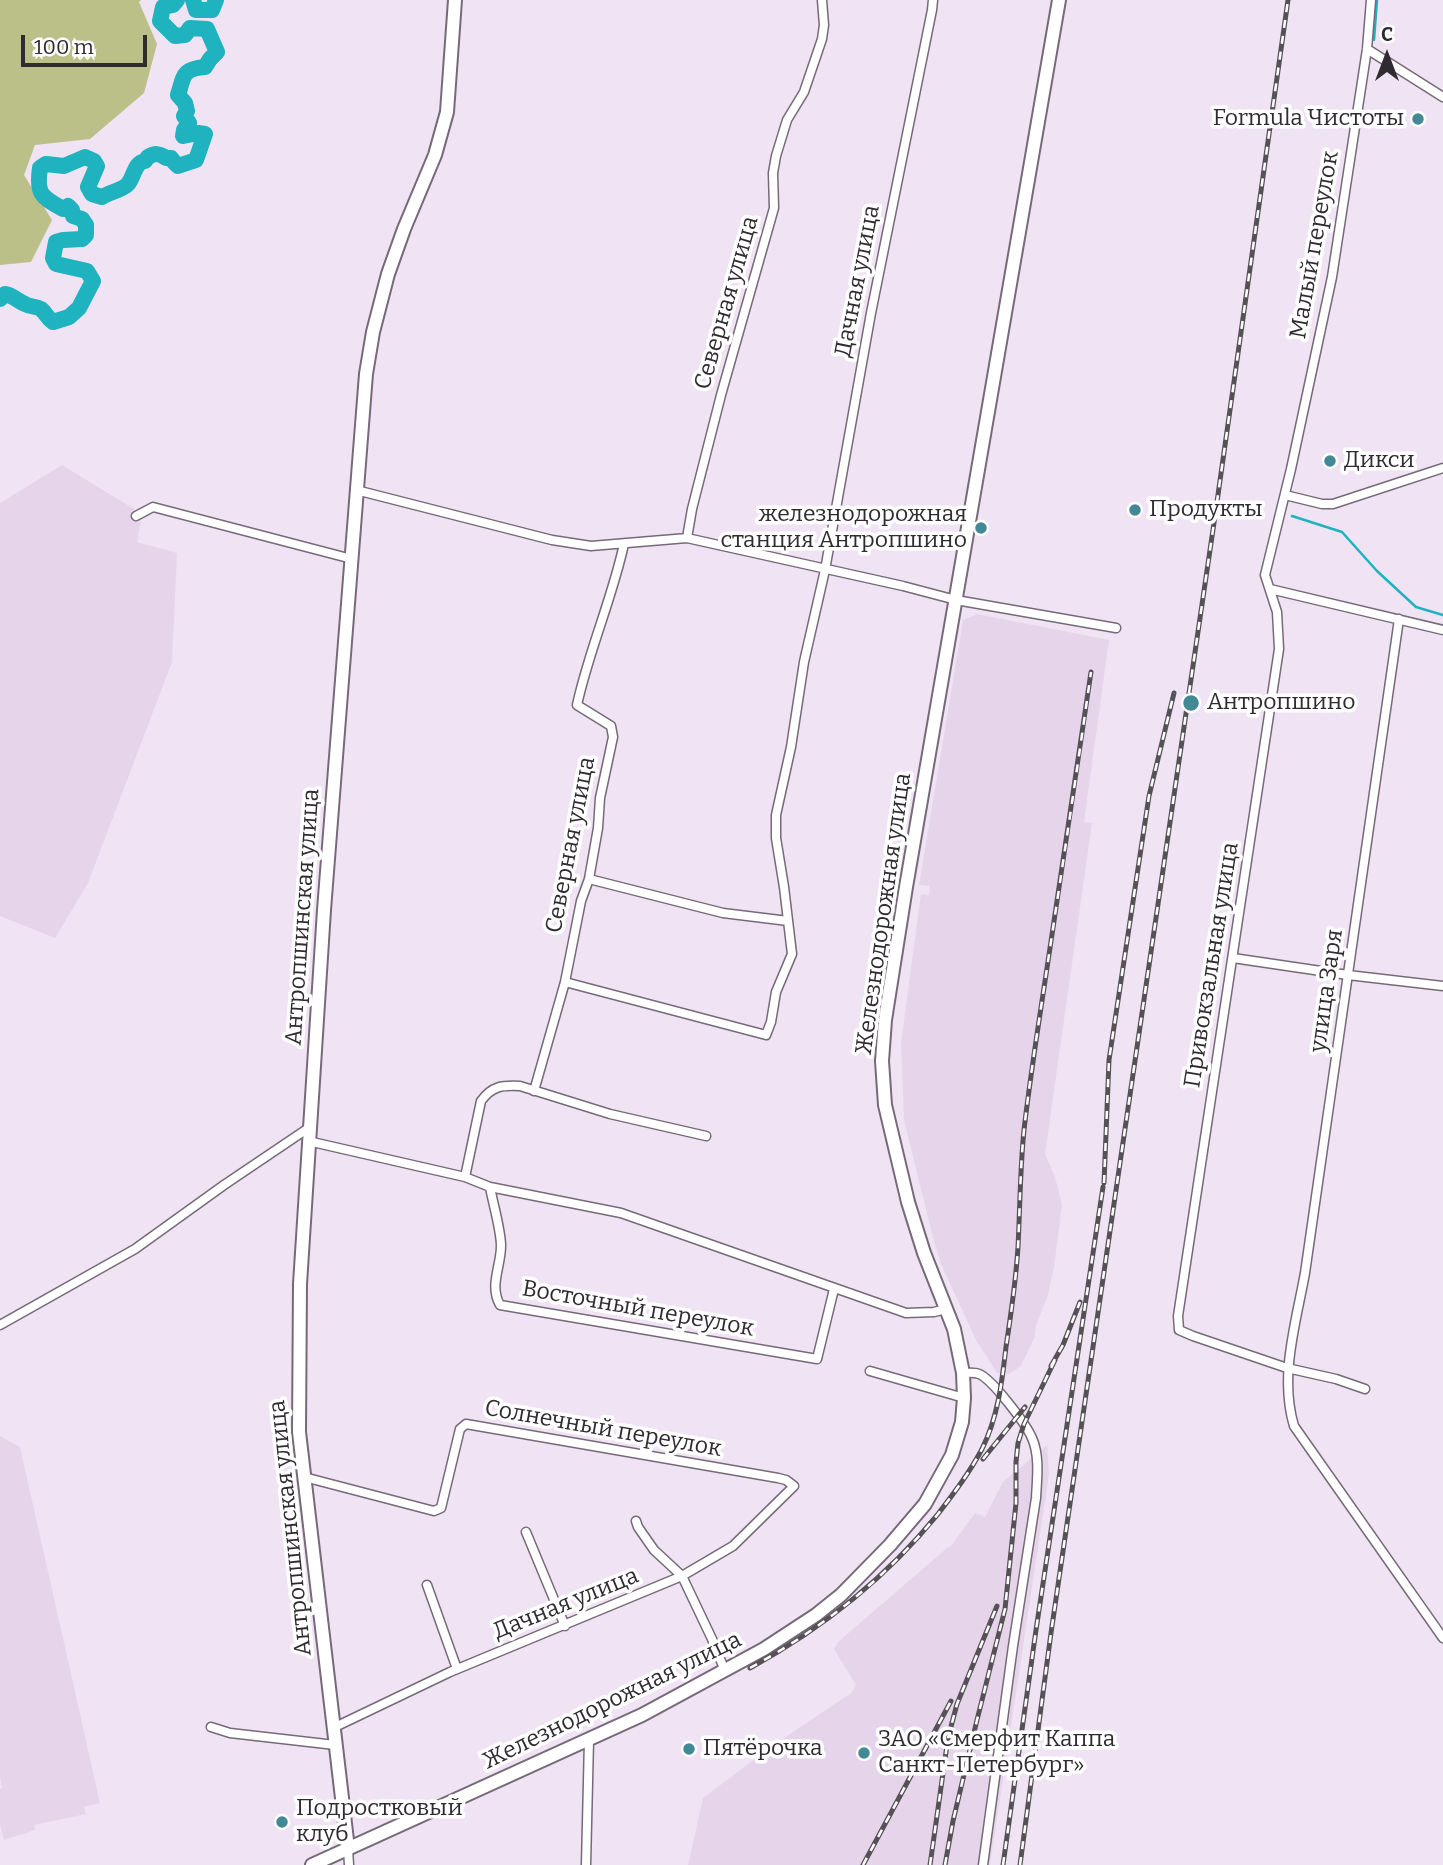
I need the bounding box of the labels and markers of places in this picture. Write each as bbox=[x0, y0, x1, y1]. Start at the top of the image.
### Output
place label: Formula Чистоты bbox=[1213, 105, 1404, 133]
marker: Formula Чистоты bbox=[1410, 111, 1426, 127]
place label: Дикси bbox=[1344, 447, 1414, 475]
marker: Дикси bbox=[1322, 453, 1338, 469]
place label: Продукты bbox=[1149, 496, 1262, 524]
place label: железнодорожная станция Антропшино bbox=[720, 501, 967, 555]
marker: Продукты bbox=[1127, 502, 1143, 518]
marker: железнодорожная станция Антропшино bbox=[973, 520, 989, 536]
place label: Антропшино bbox=[1207, 689, 1355, 717]
marker: Антропшино bbox=[1181, 693, 1201, 713]
place label: ЗАО «Смерфит Каппа Санкт-Петербург» bbox=[878, 1726, 1115, 1780]
place label: Пятёрочка bbox=[703, 1735, 823, 1763]
marker: Пятёрочка bbox=[681, 1741, 697, 1757]
marker: ЗАО «Смерфит Каппа Санкт-Петербург» bbox=[856, 1745, 872, 1761]
place label: Подростковый клуб bbox=[296, 1795, 463, 1849]
marker: Подростковый клуб bbox=[274, 1814, 290, 1830]

